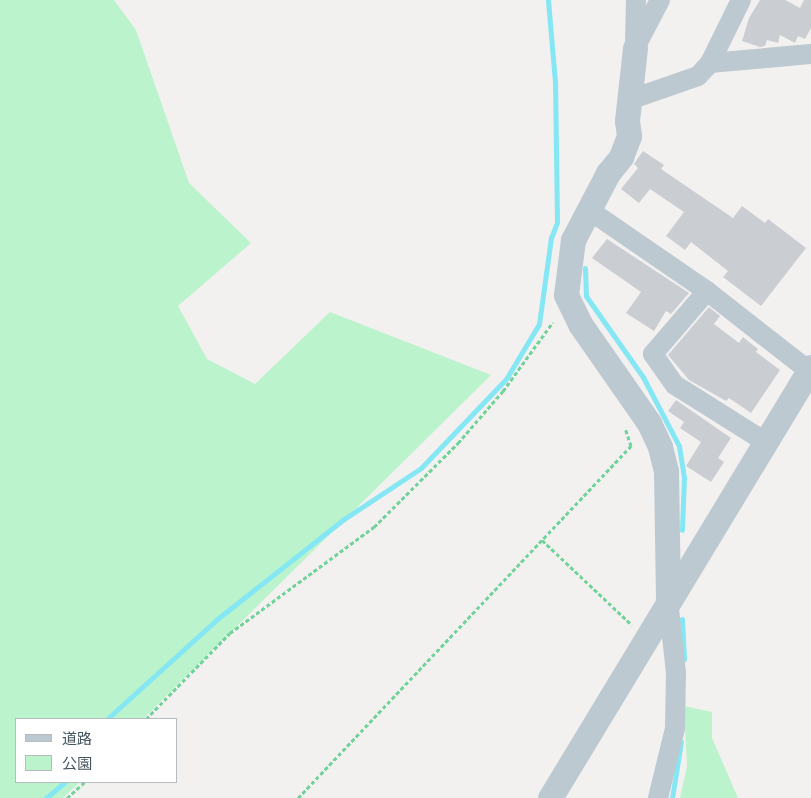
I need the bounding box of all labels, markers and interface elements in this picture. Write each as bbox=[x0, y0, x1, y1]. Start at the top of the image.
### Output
legend bbox=[15, 718, 178, 783]
text: 道路 bbox=[62, 730, 92, 748]
text: 公園 bbox=[62, 755, 92, 773]

